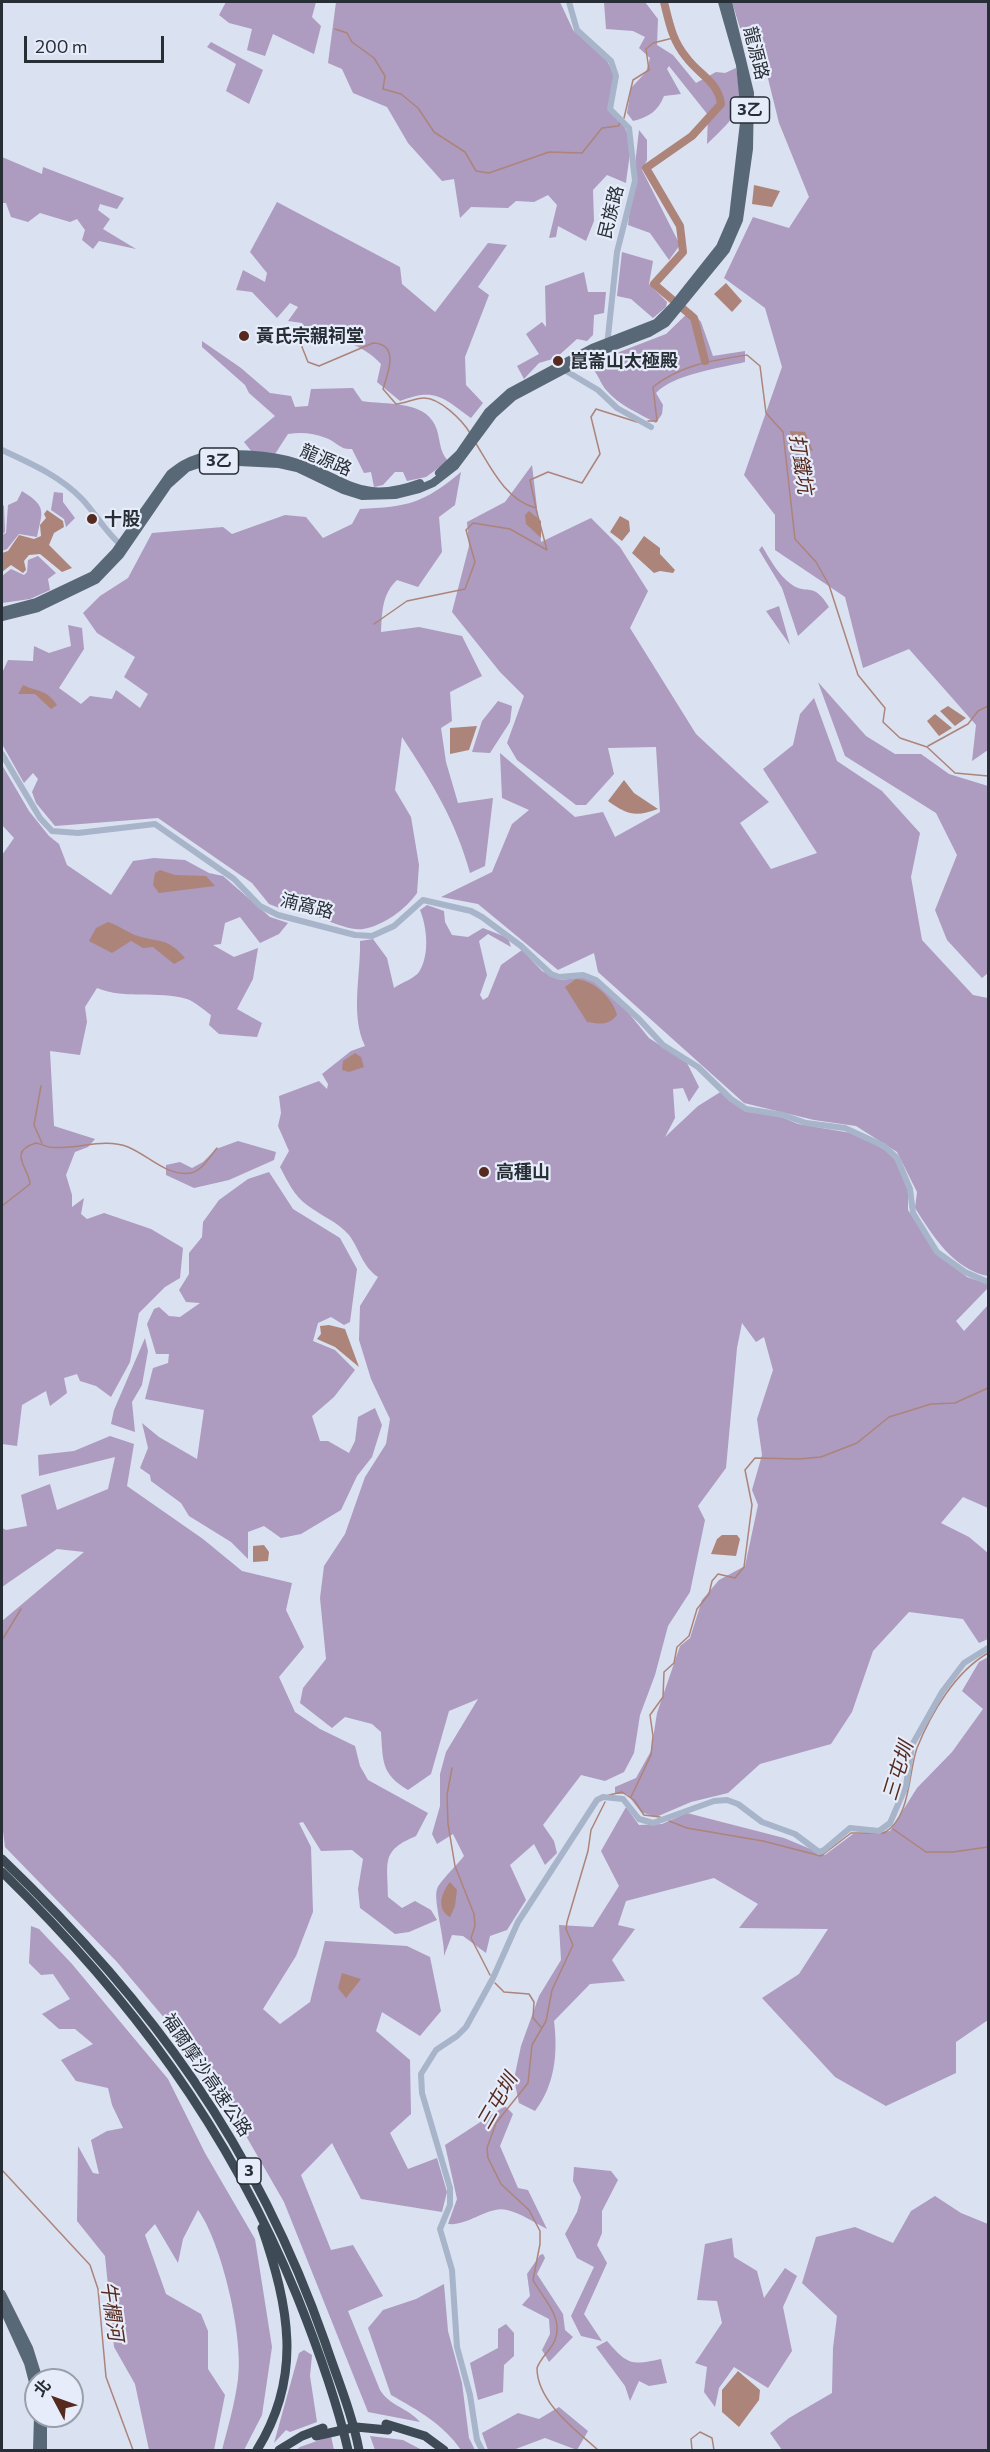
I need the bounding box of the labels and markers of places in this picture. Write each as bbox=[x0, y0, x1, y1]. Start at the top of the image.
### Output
place label: 黃氏宗親祠堂 bbox=[256, 325, 364, 347]
marker: 黃氏宗親祠堂 bbox=[237, 329, 251, 343]
place label: 崑崙山太極殿 bbox=[570, 350, 678, 372]
marker: 崑崙山太極殿 bbox=[551, 354, 565, 368]
place label: 十股 bbox=[104, 508, 140, 530]
marker: 十股 bbox=[85, 512, 99, 526]
place label: 高種山 bbox=[496, 1161, 550, 1183]
marker: 高種山 bbox=[477, 1165, 491, 1179]

